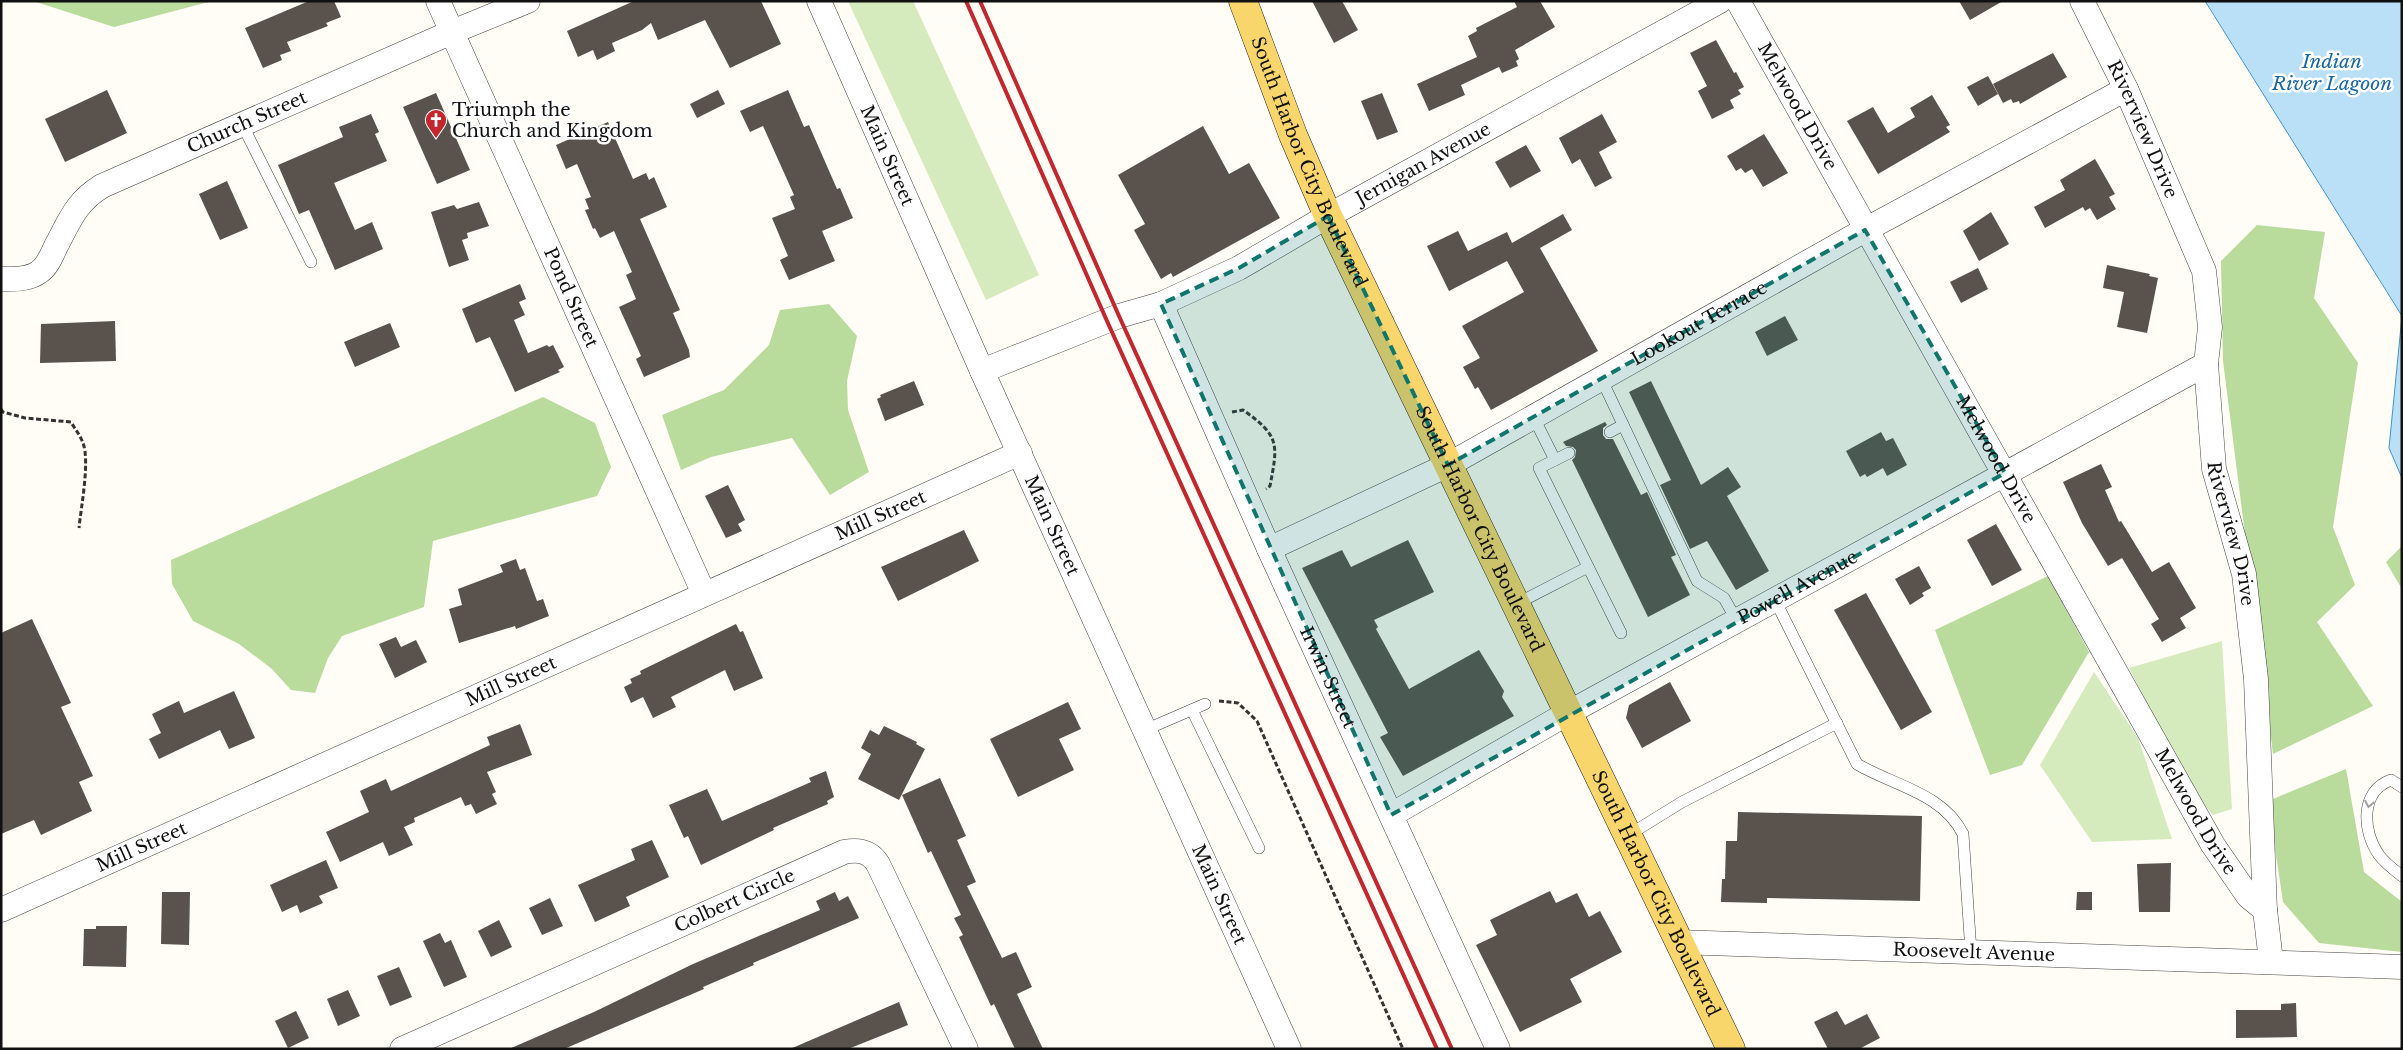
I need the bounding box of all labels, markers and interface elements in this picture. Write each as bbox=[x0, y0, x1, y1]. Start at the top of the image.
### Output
street label: South Harbor City Boulevard bbox=[1246, 33, 1372, 291]
street label: Melwood Drive bbox=[1753, 39, 1842, 174]
water label: Indian River Lagoon bbox=[2271, 50, 2392, 95]
street label: Riverview Drive bbox=[2102, 57, 2183, 202]
street label: Church Street bbox=[184, 86, 310, 158]
place label: Triumph the Church and Kingdom bbox=[452, 99, 653, 142]
street label: Main Street bbox=[855, 102, 919, 209]
church icon: Triumph the Church and Kingdom bbox=[424, 108, 448, 139]
street label: Jernigan Avenue bbox=[1350, 118, 1495, 210]
street label: Pond Street bbox=[539, 244, 603, 351]
street label: Lookout Terrace bbox=[1627, 276, 1771, 370]
street label: Melwood Drive bbox=[1951, 392, 2041, 527]
street label: South Harbor City Boulevard bbox=[1411, 403, 1548, 656]
street label: Riverview Drive bbox=[2202, 461, 2259, 607]
street label: Main Street bbox=[1020, 472, 1084, 579]
street label: Mill Street bbox=[832, 486, 929, 545]
street label: Powell Avenue bbox=[1734, 546, 1861, 629]
street label: Irwin Street bbox=[1295, 623, 1361, 732]
street label: Mill Street bbox=[462, 651, 560, 711]
street label: Melwood Drive bbox=[2150, 745, 2241, 879]
street label: South Harbor City Boulevard bbox=[1587, 767, 1725, 1020]
one-way arrow bbox=[2364, 800, 2375, 809]
street label: Mill Street bbox=[93, 817, 190, 877]
street label: Main Street bbox=[1187, 841, 1251, 948]
street label: Colbert Circle bbox=[671, 864, 798, 937]
street label: Roosevelt Avenue bbox=[1892, 938, 2055, 966]

